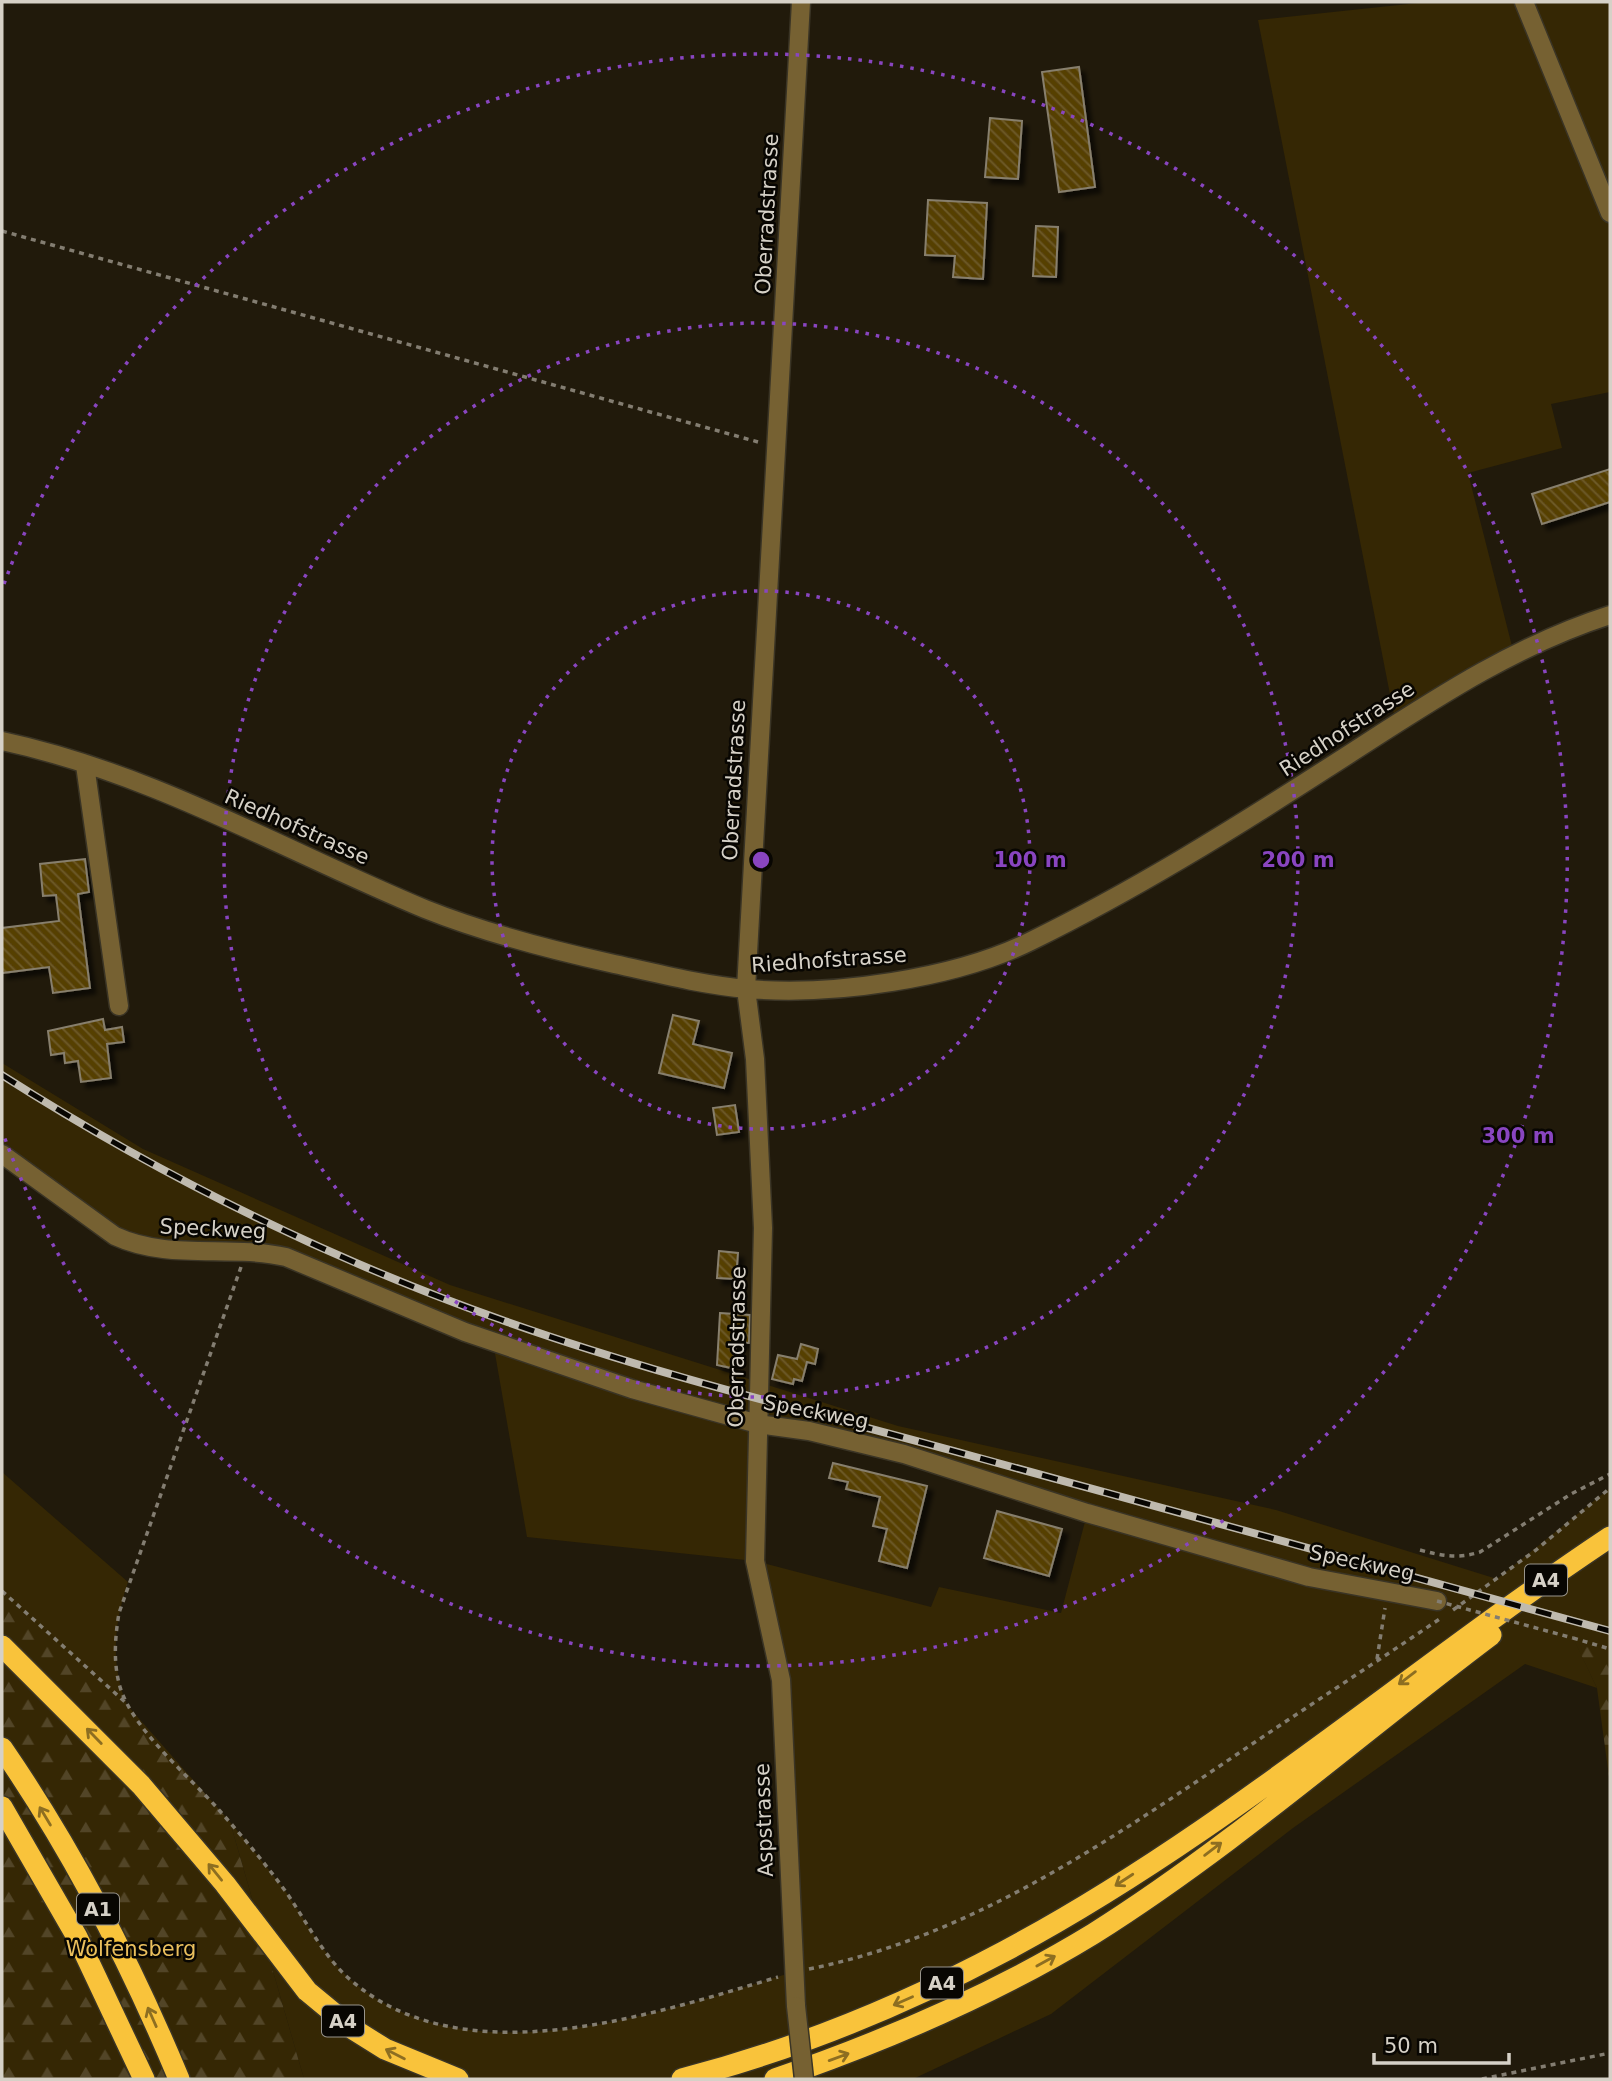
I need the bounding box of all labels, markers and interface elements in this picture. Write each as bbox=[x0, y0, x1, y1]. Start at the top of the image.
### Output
street label: Oberradstrasse bbox=[751, 133, 783, 295]
street label: Riedhofstrasse bbox=[1275, 677, 1419, 781]
street label: Oberradstrasse bbox=[718, 699, 750, 861]
street label: Riedhofstrasse bbox=[221, 784, 373, 870]
centre of rings bbox=[749, 848, 773, 872]
text: 100 m bbox=[993, 848, 1067, 872]
text: 200 m bbox=[1261, 848, 1335, 872]
street label: Riedhofstrasse bbox=[750, 943, 908, 977]
text: 300 m bbox=[1481, 1124, 1555, 1148]
street label: Speckweg bbox=[159, 1214, 267, 1244]
street label: Oberradstrasse bbox=[724, 1266, 750, 1428]
street label: Speckweg bbox=[761, 1390, 871, 1434]
street label: Speckweg bbox=[1307, 1540, 1417, 1586]
road number: A4 bbox=[1525, 1564, 1567, 1596]
one-way arrow bbox=[1398, 1671, 1417, 1685]
one-way arrow bbox=[85, 1728, 102, 1745]
street label: Aspstrasse bbox=[750, 1763, 778, 1877]
one-way arrow bbox=[38, 1806, 52, 1826]
one-way arrow bbox=[1203, 1842, 1222, 1857]
one-way arrow bbox=[207, 1864, 222, 1882]
one-way arrow bbox=[1115, 1873, 1134, 1888]
road number: A1 bbox=[77, 1894, 119, 1924]
park label: Wolfensberg bbox=[66, 1937, 196, 1961]
one-way arrow bbox=[1035, 1954, 1055, 1968]
road number: A4 bbox=[921, 1968, 963, 1998]
one-way arrow bbox=[893, 1995, 914, 2008]
one-way arrow bbox=[145, 2006, 158, 2028]
road number: A4 bbox=[322, 2006, 364, 2036]
scale bar bbox=[1374, 2022, 1509, 2066]
text: 50 m bbox=[1384, 2034, 1438, 2058]
one-way arrow bbox=[385, 2047, 406, 2061]
one-way arrow bbox=[828, 2049, 850, 2062]

